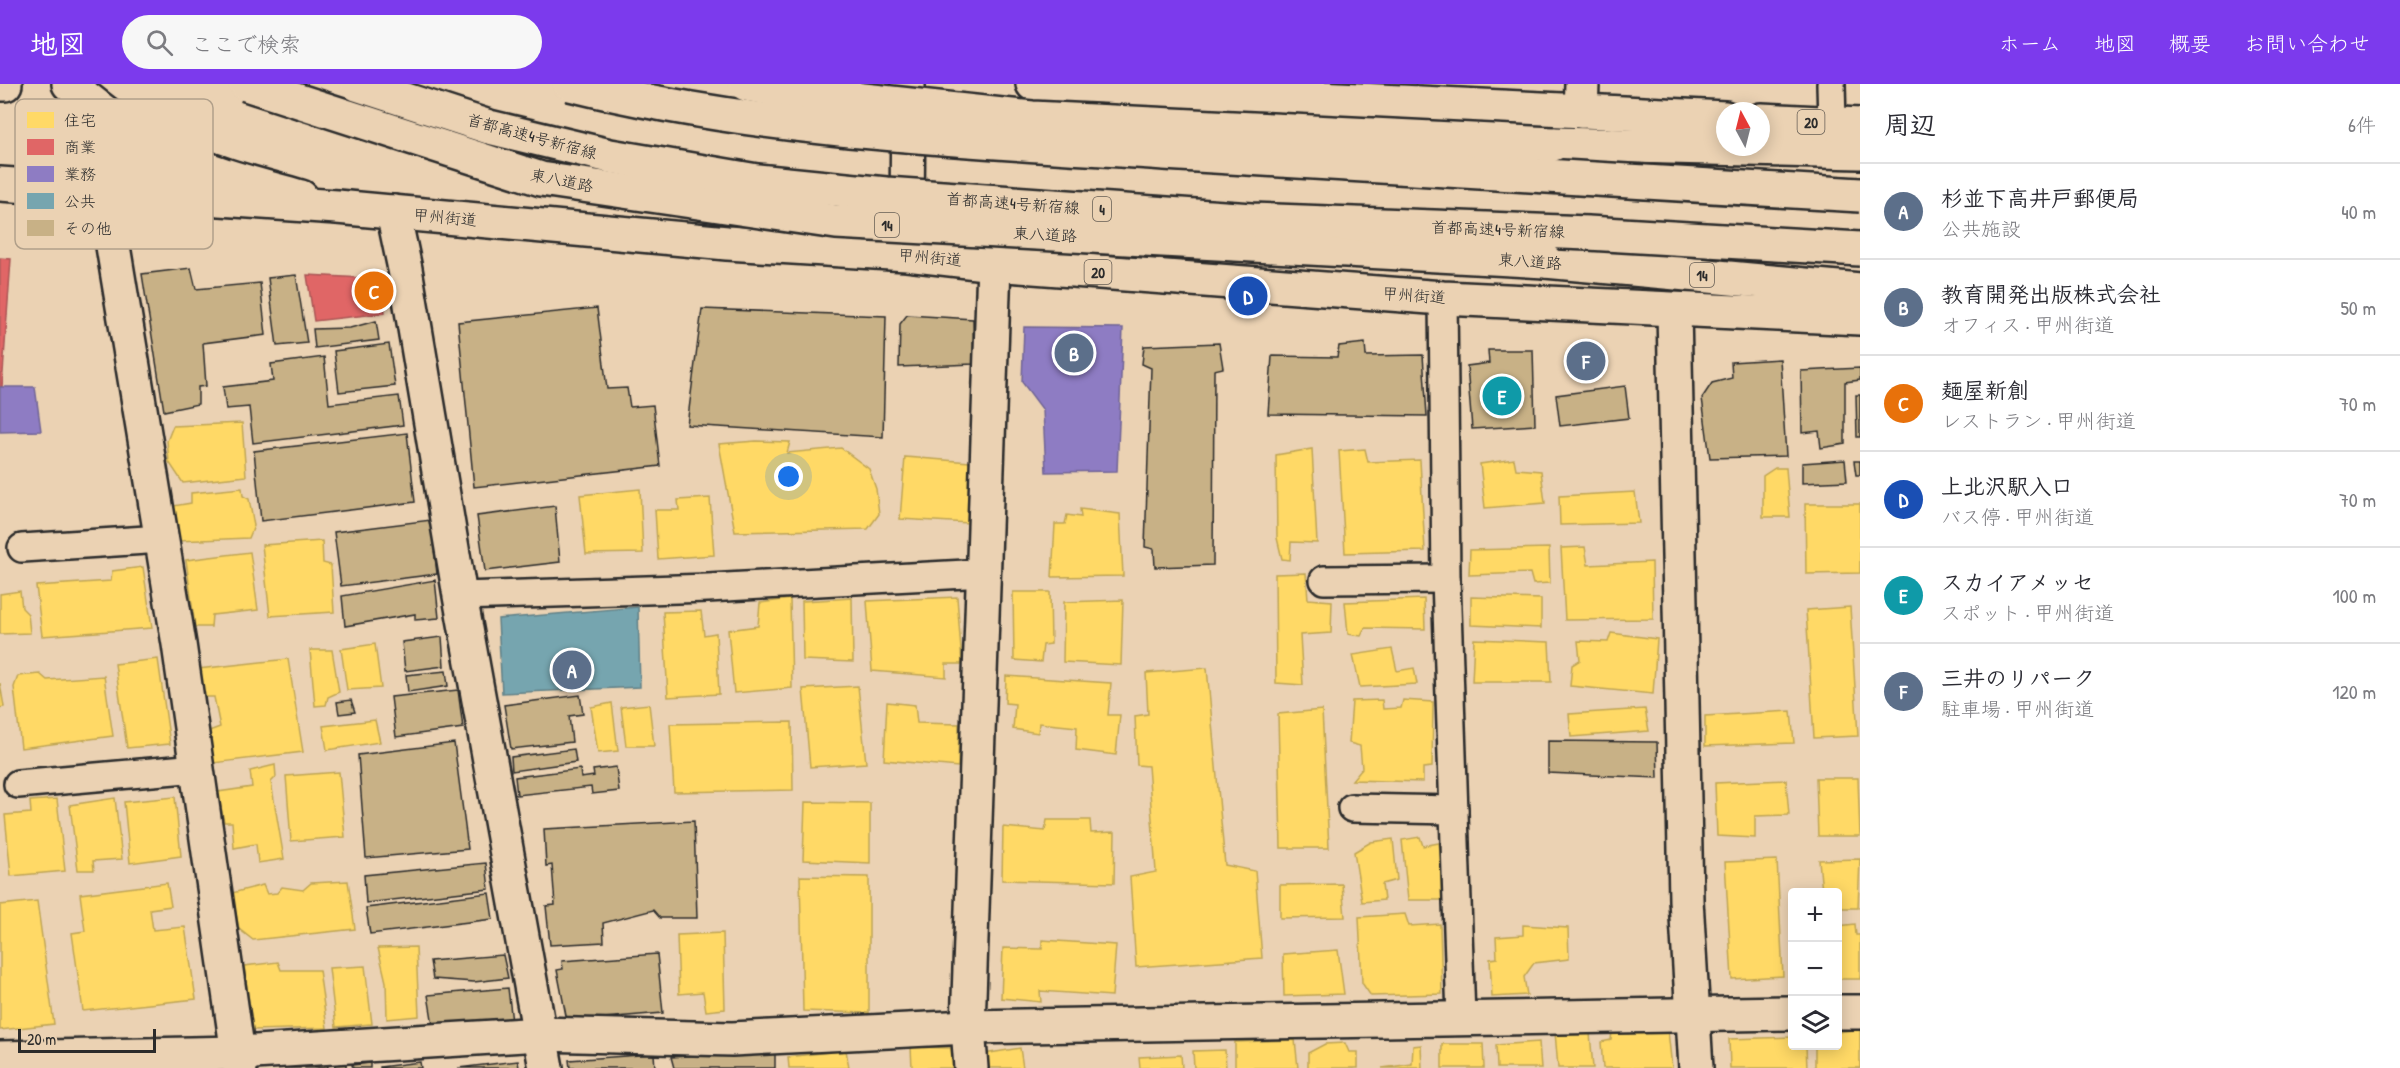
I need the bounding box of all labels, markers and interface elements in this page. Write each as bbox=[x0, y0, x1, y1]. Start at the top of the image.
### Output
search box bbox=[122, 15, 542, 69]
text: 地図 bbox=[30, 25, 86, 63]
icon: search bbox=[143, 26, 176, 59]
text: ここで検索 bbox=[191, 29, 301, 59]
text: ホーム bbox=[1999, 29, 2061, 58]
text: 地図 bbox=[2094, 29, 2136, 58]
text: 概要 bbox=[2169, 29, 2211, 58]
text: お問い合わせ bbox=[2244, 29, 2370, 58]
legend bbox=[15, 99, 213, 249]
north arrow bbox=[1716, 102, 1770, 156]
text: 周辺 bbox=[1884, 107, 1936, 142]
street label: 首都高速4号新宿線 bbox=[464, 108, 600, 164]
text: 住宅 bbox=[64, 109, 96, 131]
road number: 20 bbox=[1798, 110, 1824, 134]
text: 6件 bbox=[2348, 111, 2376, 138]
text: 商業 bbox=[64, 136, 96, 158]
text: 業務 bbox=[64, 163, 96, 185]
street label: 東八道路 bbox=[528, 163, 596, 197]
text: 杉並下高井戸郵便局 bbox=[1941, 183, 2139, 213]
street label: 首都高速4号新宿線 bbox=[945, 187, 1081, 219]
text: 公共 bbox=[64, 190, 96, 212]
road number: 4 bbox=[1093, 197, 1111, 221]
text: A bbox=[1899, 198, 1908, 225]
text: 40 m bbox=[2341, 198, 2376, 225]
street label: 甲州街道 bbox=[412, 203, 478, 231]
road number: 14 bbox=[875, 213, 899, 237]
text: 公共施設 bbox=[1941, 215, 2021, 242]
street label: 首都高速4号新宿線 bbox=[1431, 216, 1565, 242]
text: その他 bbox=[64, 217, 112, 239]
street label: 東八道路 bbox=[1012, 221, 1078, 247]
street label: 甲州街道 bbox=[897, 243, 963, 271]
street label: 東八道路 bbox=[1497, 248, 1563, 274]
road number: 20 bbox=[1084, 260, 1112, 284]
road number: 14 bbox=[1690, 263, 1714, 287]
pin: C bbox=[354, 268, 394, 314]
pin: D bbox=[1228, 274, 1268, 318]
text: 教育開発出版株式会社 bbox=[1941, 279, 2161, 309]
street label: 甲州街道 bbox=[1381, 282, 1447, 308]
text: B bbox=[1898, 294, 1909, 321]
text: 50 m bbox=[2340, 294, 2376, 321]
text: オフィス · 甲州街道 bbox=[1941, 311, 2114, 338]
pin: B bbox=[1054, 330, 1094, 376]
pin: F bbox=[1566, 338, 1606, 384]
pin: E bbox=[1482, 374, 1522, 418]
text: 麺屋新創 bbox=[1941, 375, 2029, 405]
text: C bbox=[1898, 390, 1909, 417]
text: 70 m bbox=[2339, 390, 2376, 417]
text: レストラン · 甲州街道 bbox=[1941, 407, 2136, 434]
your location bbox=[774, 462, 803, 491]
text: 上北沢駅入口 bbox=[1941, 471, 2073, 501]
text: D bbox=[1899, 486, 1908, 513]
text: 70 m bbox=[2339, 486, 2376, 513]
text: バス停 · 甲州街道 bbox=[1941, 503, 2094, 530]
text: スカイアメッセ bbox=[1941, 567, 2094, 597]
text: E bbox=[1899, 582, 1908, 609]
text: 100 m bbox=[2333, 582, 2376, 609]
text: スポット · 甲州街道 bbox=[1941, 599, 2114, 626]
pin: A bbox=[552, 648, 592, 692]
text: 三井のリパーク bbox=[1941, 663, 2095, 693]
text: F bbox=[1900, 678, 1907, 705]
text: 120 m bbox=[2332, 678, 2376, 705]
text: 駐車場 · 甲州街道 bbox=[1941, 695, 2094, 722]
map controls bbox=[1788, 888, 1842, 1050]
button: + bbox=[1788, 888, 1842, 942]
button: − bbox=[1788, 942, 1842, 996]
button: layers bbox=[1788, 996, 1842, 1050]
scale bar bbox=[18, 1026, 156, 1054]
text: 20 m bbox=[27, 1028, 56, 1050]

